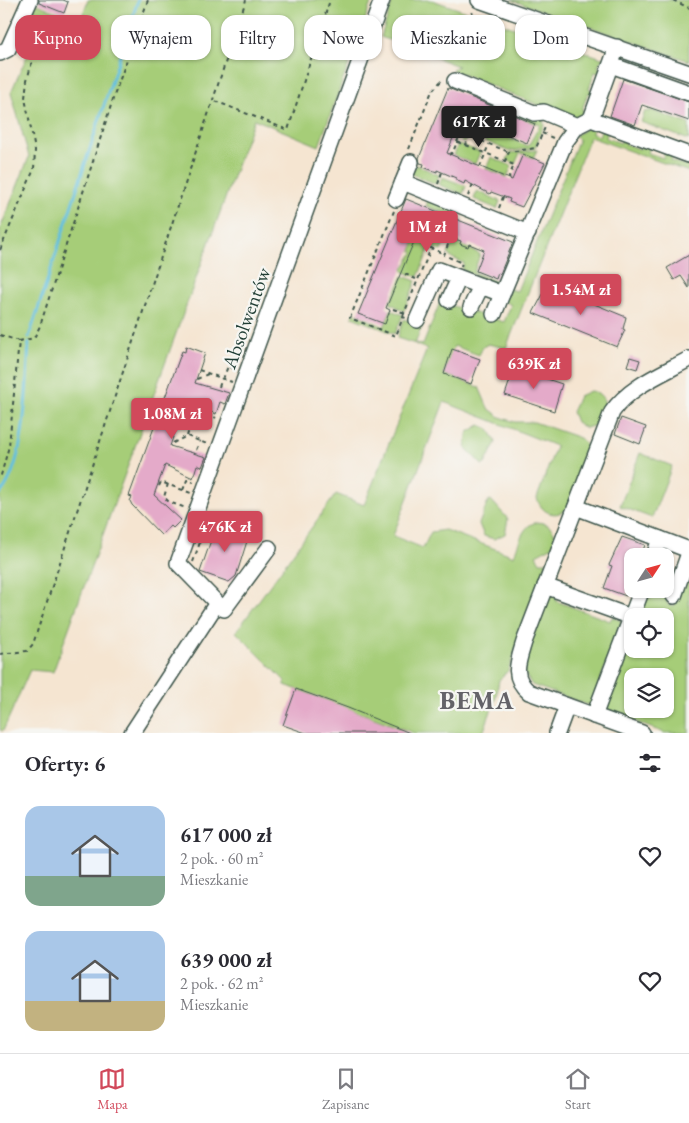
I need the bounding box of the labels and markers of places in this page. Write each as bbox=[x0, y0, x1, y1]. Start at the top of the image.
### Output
pin: 617K zł bbox=[433, 106, 525, 148]
pin: 1M zł bbox=[392, 210, 462, 253]
pin: 1.54M zł bbox=[529, 274, 633, 316]
pin: 639K zł bbox=[488, 348, 580, 390]
pin: 1.08M zł bbox=[120, 398, 224, 440]
pin: 476K zł bbox=[179, 510, 271, 553]

